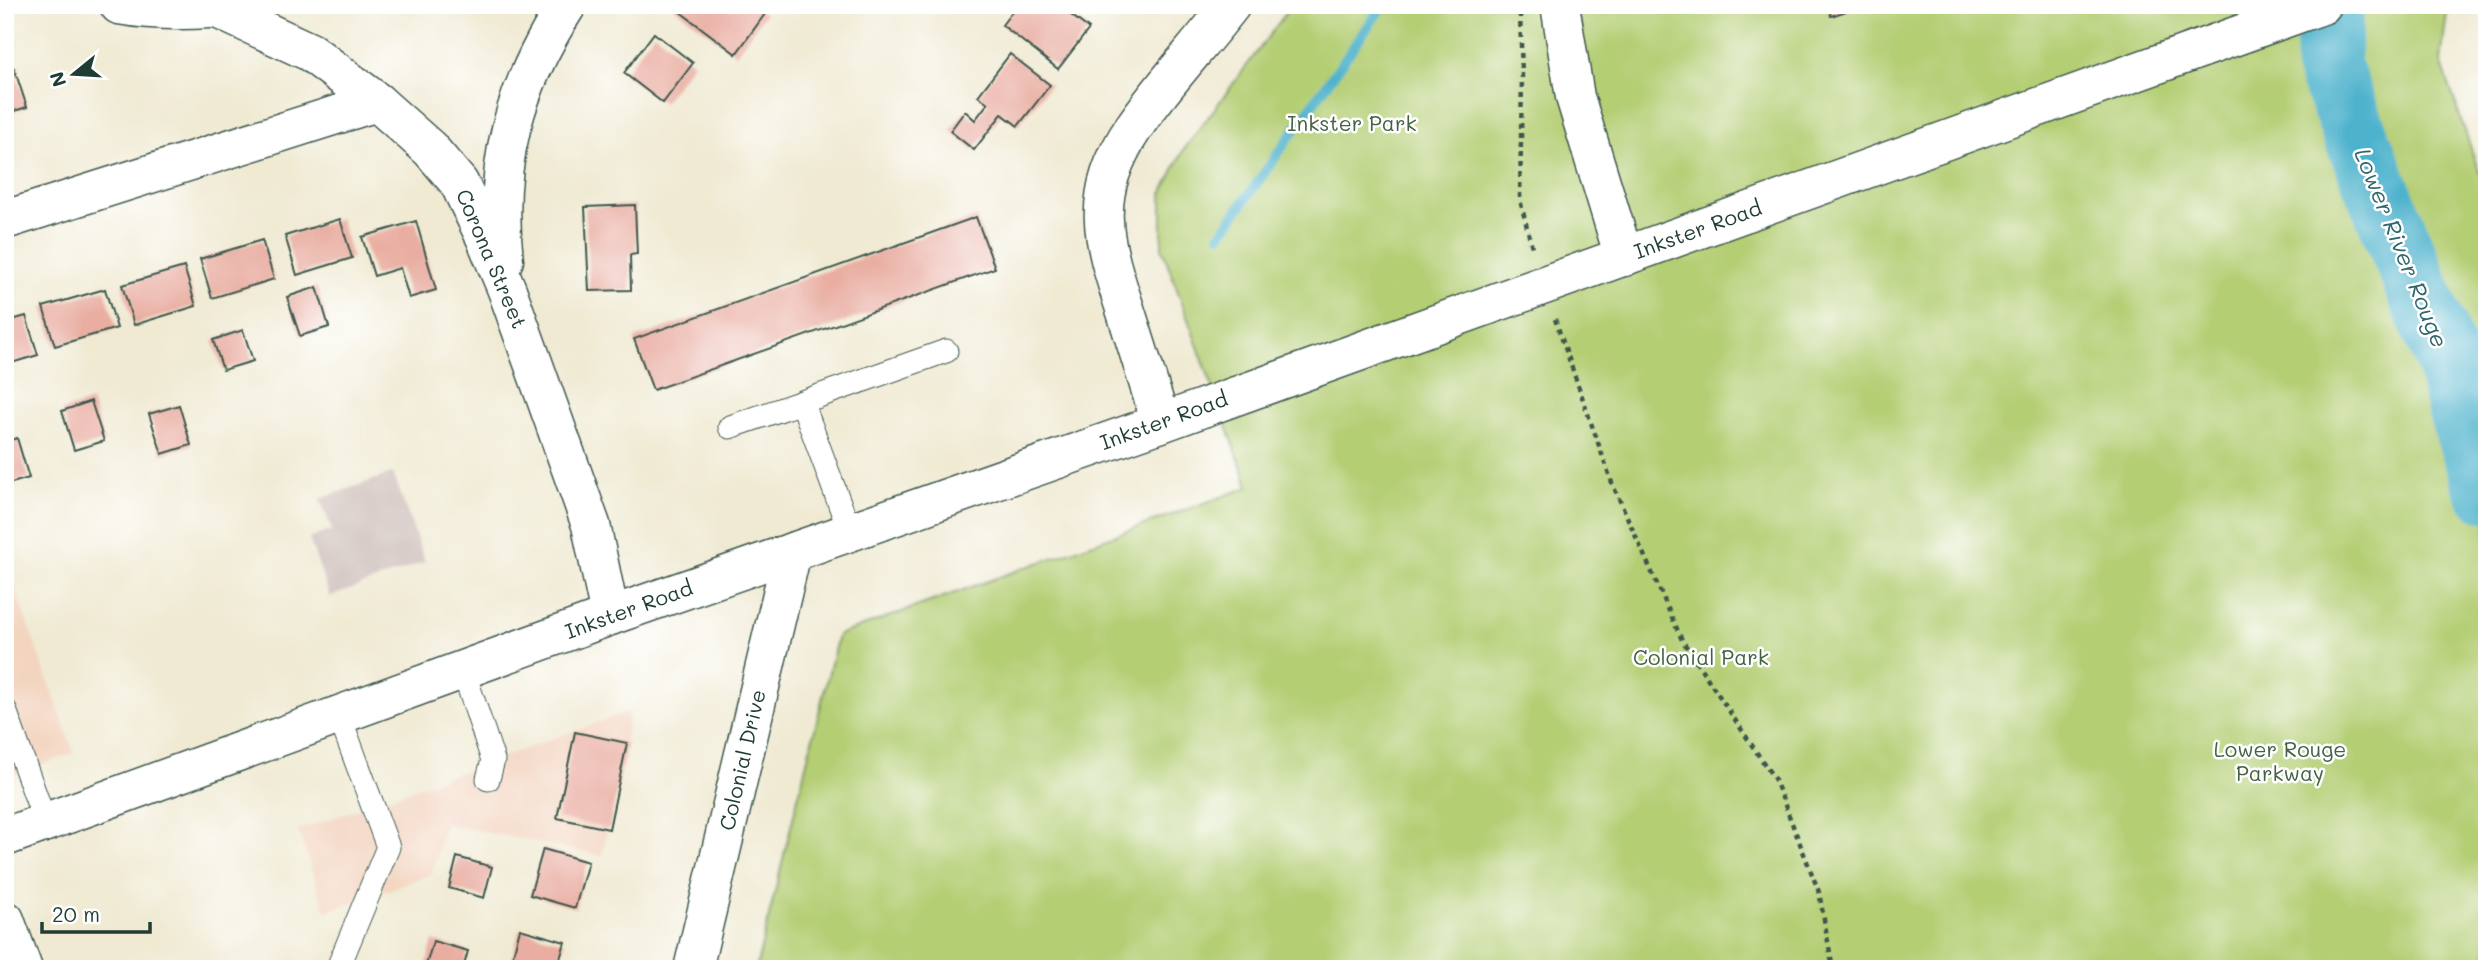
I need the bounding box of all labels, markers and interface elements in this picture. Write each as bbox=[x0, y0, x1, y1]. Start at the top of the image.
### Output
north arrow bbox=[38, 38, 108, 108]
text: N bbox=[43, 69, 71, 90]
park label: Inkster Park bbox=[1287, 109, 1417, 136]
water label: Lower River Rouge bbox=[2348, 144, 2456, 352]
street label: Corona Street bbox=[451, 185, 534, 332]
street label: Inkster Road bbox=[1630, 193, 1765, 264]
street label: Inkster Road bbox=[1096, 384, 1231, 455]
street label: Inkster Road bbox=[561, 573, 696, 644]
park label: Colonial Park bbox=[1633, 643, 1769, 670]
street label: Colonial Drive bbox=[712, 687, 771, 833]
park label: Lower Rouge Parkway bbox=[2214, 735, 2346, 786]
scale bar bbox=[42, 890, 150, 934]
text: 20 m bbox=[52, 900, 100, 927]

